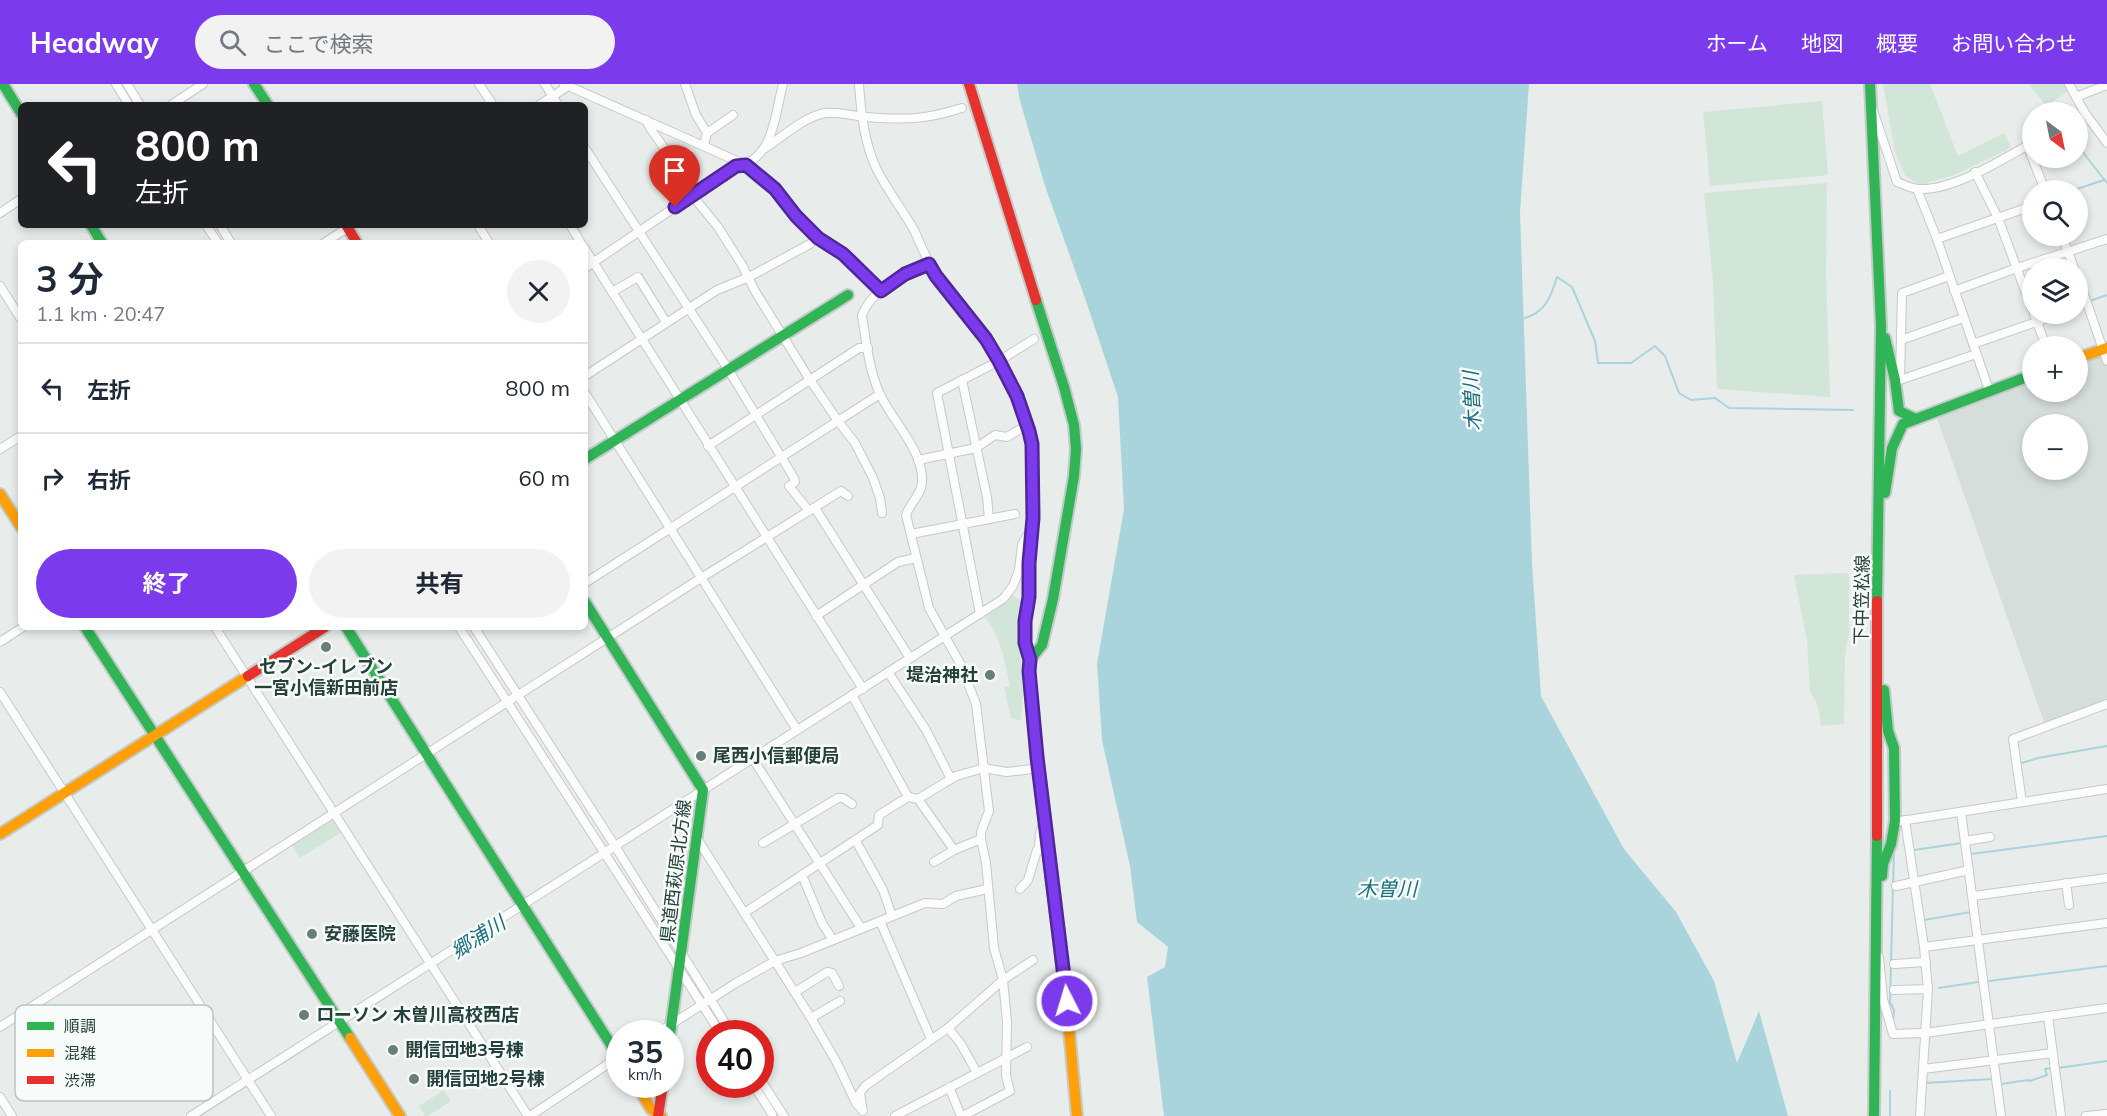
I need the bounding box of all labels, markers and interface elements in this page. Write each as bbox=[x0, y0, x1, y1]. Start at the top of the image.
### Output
search box bbox=[195, 15, 615, 69]
text: Headway bbox=[30, 25, 159, 60]
icon: search bbox=[216, 26, 249, 59]
text: ここで検索 bbox=[264, 30, 374, 58]
text: ホーム bbox=[1706, 30, 1768, 56]
text: 地図 bbox=[1801, 30, 1843, 56]
text: 概要 bbox=[1876, 30, 1918, 56]
text: お問い合わせ bbox=[1951, 30, 2077, 56]
north arrow bbox=[2022, 102, 2088, 168]
map controls bbox=[2022, 102, 2088, 480]
text: 800 m bbox=[135, 119, 260, 172]
icon: left bbox=[36, 126, 114, 204]
pin bbox=[649, 145, 700, 207]
icon: arrive bbox=[658, 154, 691, 187]
text: 左折 bbox=[135, 175, 189, 209]
button: search bbox=[2022, 180, 2088, 246]
text: 3 分 bbox=[36, 256, 103, 301]
button: layers bbox=[2022, 258, 2088, 324]
button: close bbox=[507, 260, 570, 323]
text: 1.1 km · 20:47 bbox=[36, 301, 165, 326]
button: + bbox=[2022, 336, 2088, 402]
water label: 木曽川 bbox=[1457, 368, 1486, 432]
icon: left bbox=[36, 372, 69, 405]
text: 800 m bbox=[505, 374, 570, 402]
text: 左折 bbox=[87, 376, 131, 404]
button: − bbox=[2022, 414, 2088, 480]
icon: right bbox=[36, 462, 69, 495]
text: 60 m bbox=[519, 464, 570, 492]
text: 右折 bbox=[87, 466, 131, 494]
button: 終了 bbox=[36, 549, 297, 618]
button: 共有 bbox=[309, 549, 570, 618]
street label: 下中笠松線 bbox=[1849, 555, 1874, 645]
marker: セブン-イレブン 一宮小信新田前店 bbox=[319, 640, 333, 654]
place label: セブン-イレブン 一宮小信新田前店 bbox=[254, 655, 398, 699]
place label: 堤治神社 bbox=[906, 663, 978, 686]
marker: 堤治神社 bbox=[983, 668, 997, 682]
place label: 尾西小信郵便局 bbox=[713, 744, 839, 767]
marker: 尾西小信郵便局 bbox=[694, 749, 708, 763]
street label: 県道西萩原北方線 bbox=[655, 798, 696, 944]
water label: 木曽川 bbox=[1357, 876, 1419, 901]
water label: 郷浦川 bbox=[446, 909, 511, 963]
place label: 安藤医院 bbox=[324, 922, 396, 945]
marker: 安藤医院 bbox=[305, 927, 319, 941]
position arrow bbox=[1035, 969, 1099, 1033]
place label: ローソン 木曽川高校西店 bbox=[316, 1003, 519, 1026]
legend bbox=[15, 1005, 213, 1101]
marker: ローソン 木曽川高校西店 bbox=[297, 1008, 311, 1022]
text: 順調 bbox=[64, 1016, 96, 1036]
speed limit sign: 40 bbox=[696, 1020, 774, 1098]
text: 35 bbox=[627, 1033, 663, 1071]
place label: 開信団地3号棟 bbox=[405, 1038, 524, 1061]
text: 混雑 bbox=[64, 1043, 96, 1063]
marker: 開信団地3号棟 bbox=[386, 1043, 400, 1057]
text: km/h bbox=[628, 1065, 662, 1084]
place label: 開信団地2号棟 bbox=[426, 1067, 545, 1090]
text: 渋滞 bbox=[64, 1070, 96, 1090]
marker: 開信団地2号棟 bbox=[407, 1072, 421, 1086]

